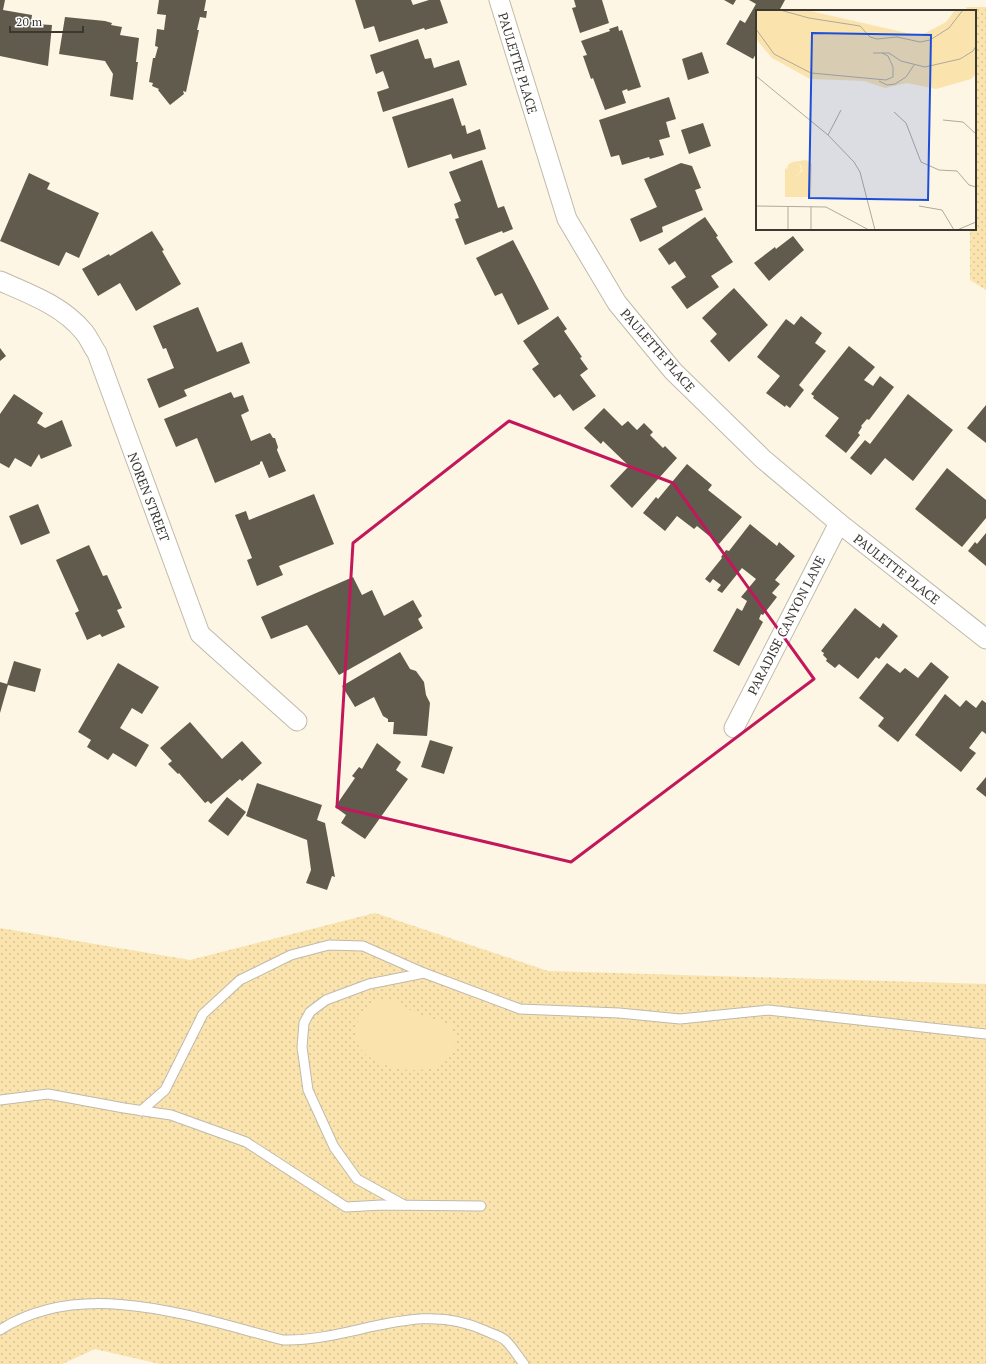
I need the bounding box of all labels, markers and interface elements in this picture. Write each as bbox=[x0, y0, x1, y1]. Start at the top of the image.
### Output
scale bar bbox=[10, 8, 83, 34]
street label: PAULETTE PLACE bbox=[494, 10, 542, 116]
inset map bbox=[756, 10, 976, 230]
text: 20 m bbox=[16, 14, 43, 29]
street label: PAULETTE PLACE bbox=[617, 304, 699, 396]
street label: NOREN STREET bbox=[124, 450, 174, 544]
street label: PAULETTE PLACE bbox=[850, 530, 944, 608]
street label: PARADISE CANYON LANE bbox=[743, 552, 829, 698]

